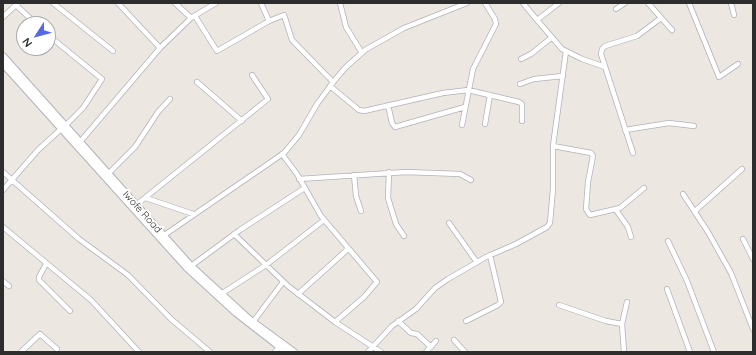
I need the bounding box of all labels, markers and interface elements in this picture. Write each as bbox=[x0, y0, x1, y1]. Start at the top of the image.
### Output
north arrow bbox=[16, 16, 56, 56]
text: N bbox=[19, 35, 35, 50]
street label: Iwofe Road bbox=[120, 188, 164, 236]

